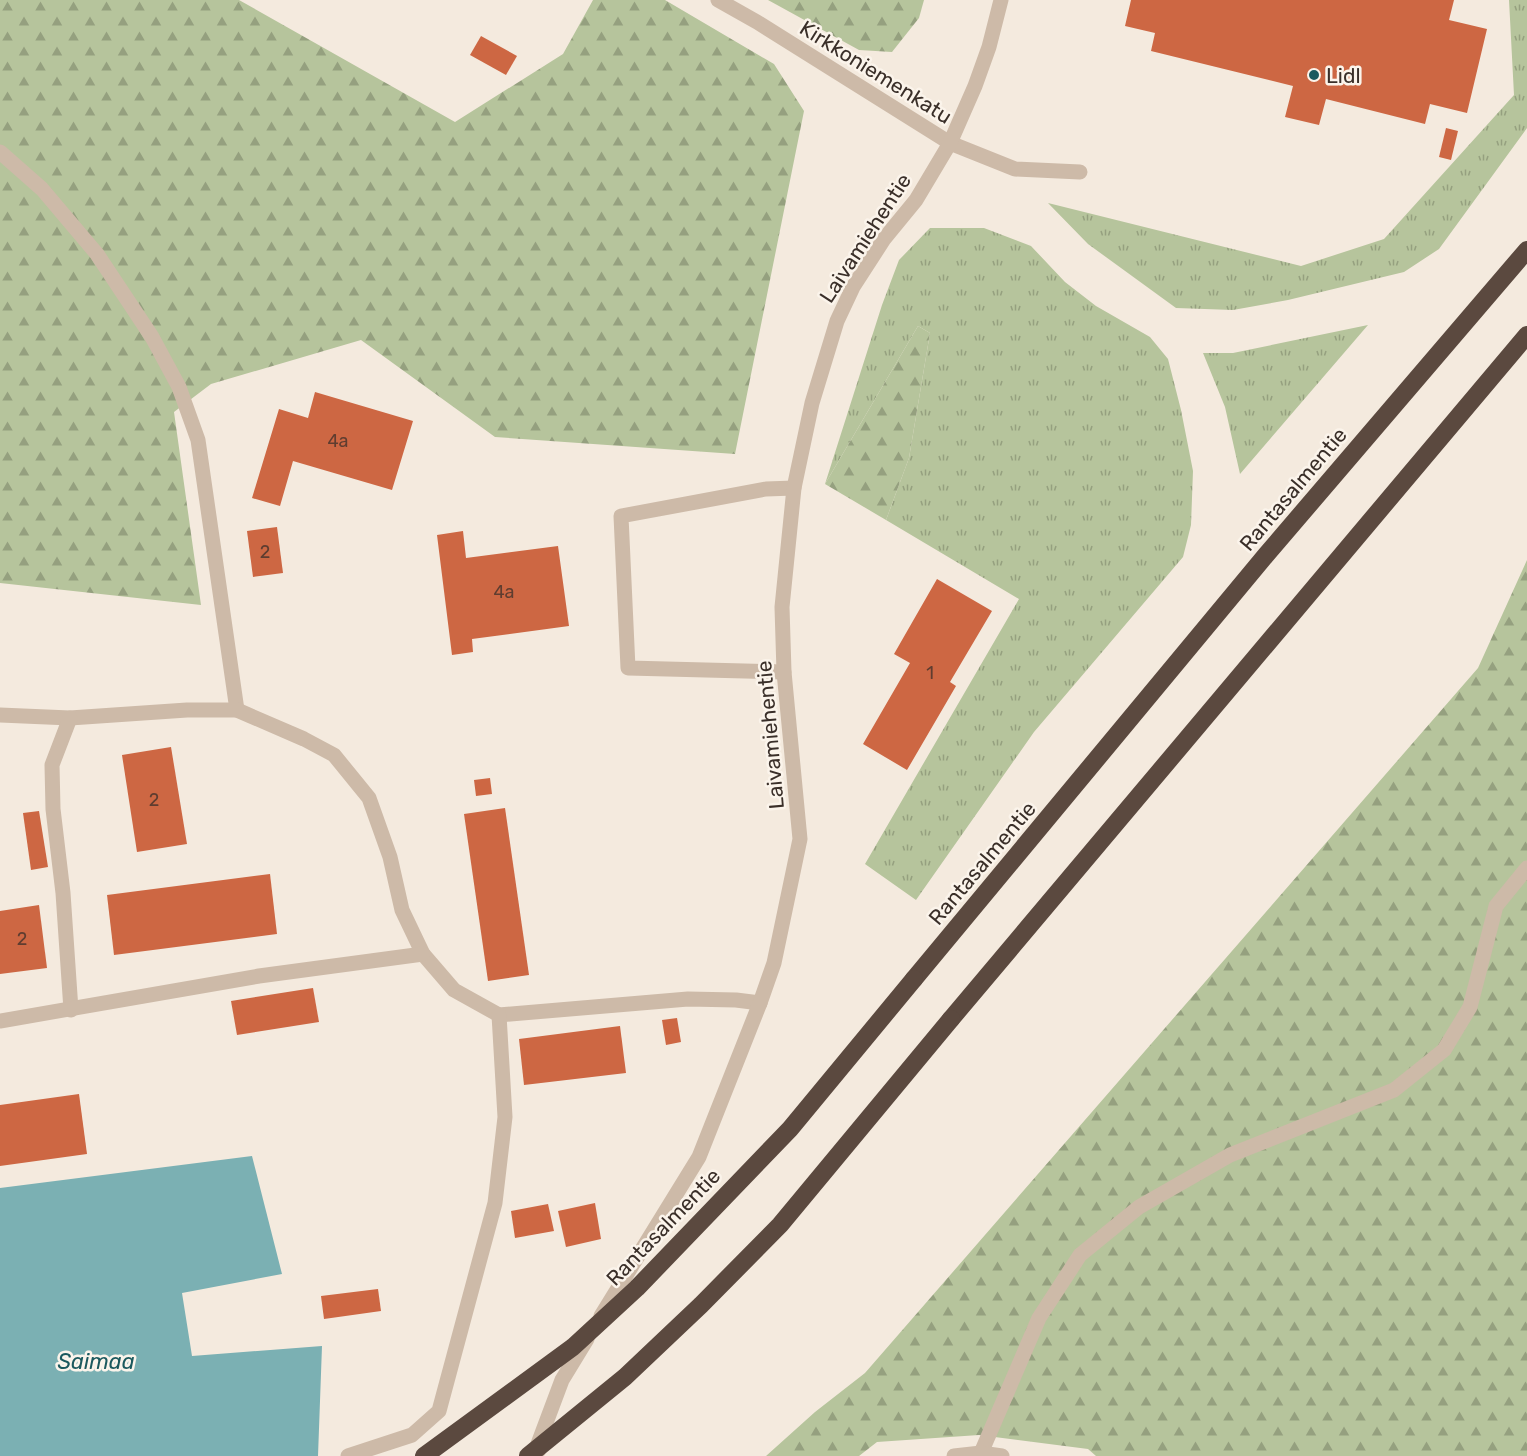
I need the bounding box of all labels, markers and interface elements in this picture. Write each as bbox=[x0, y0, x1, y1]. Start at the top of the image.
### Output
street label: Kirkkoniemenkatu bbox=[795, 15, 957, 129]
place label: Lidl bbox=[1326, 63, 1361, 88]
marker: Lidl bbox=[1307, 68, 1321, 82]
street label: Laivamiehentie bbox=[814, 169, 916, 307]
street label: Rantasalmentie bbox=[1234, 422, 1352, 556]
house number: 4a bbox=[327, 430, 349, 452]
house number: 2 bbox=[260, 541, 270, 563]
house number: 4a bbox=[493, 581, 515, 603]
street label: Laivamiehentie bbox=[751, 660, 789, 810]
house number: 1 bbox=[926, 662, 934, 684]
house number: 2 bbox=[149, 789, 159, 811]
street label: Rantasalmentie bbox=[923, 796, 1041, 930]
house number: 2 bbox=[17, 928, 27, 950]
street label: Rantasalmentie bbox=[601, 1163, 725, 1291]
water label: Saimaa bbox=[57, 1348, 135, 1375]

